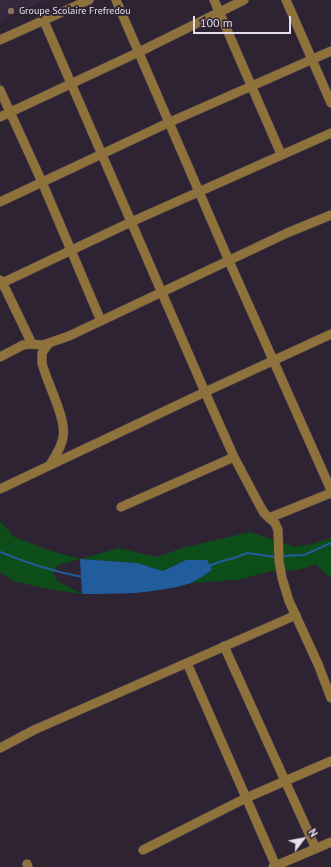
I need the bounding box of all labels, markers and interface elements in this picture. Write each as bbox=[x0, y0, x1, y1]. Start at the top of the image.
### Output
place label: Groupe Scolaire Frefredou bbox=[19, 5, 131, 17]
marker: Groupe Scolaire Frefredou bbox=[6, 6, 16, 16]
scale bar bbox=[195, 8, 293, 34]
text: 100 m bbox=[200, 15, 233, 30]
north arrow bbox=[283, 819, 323, 859]
text: N bbox=[305, 826, 321, 839]

